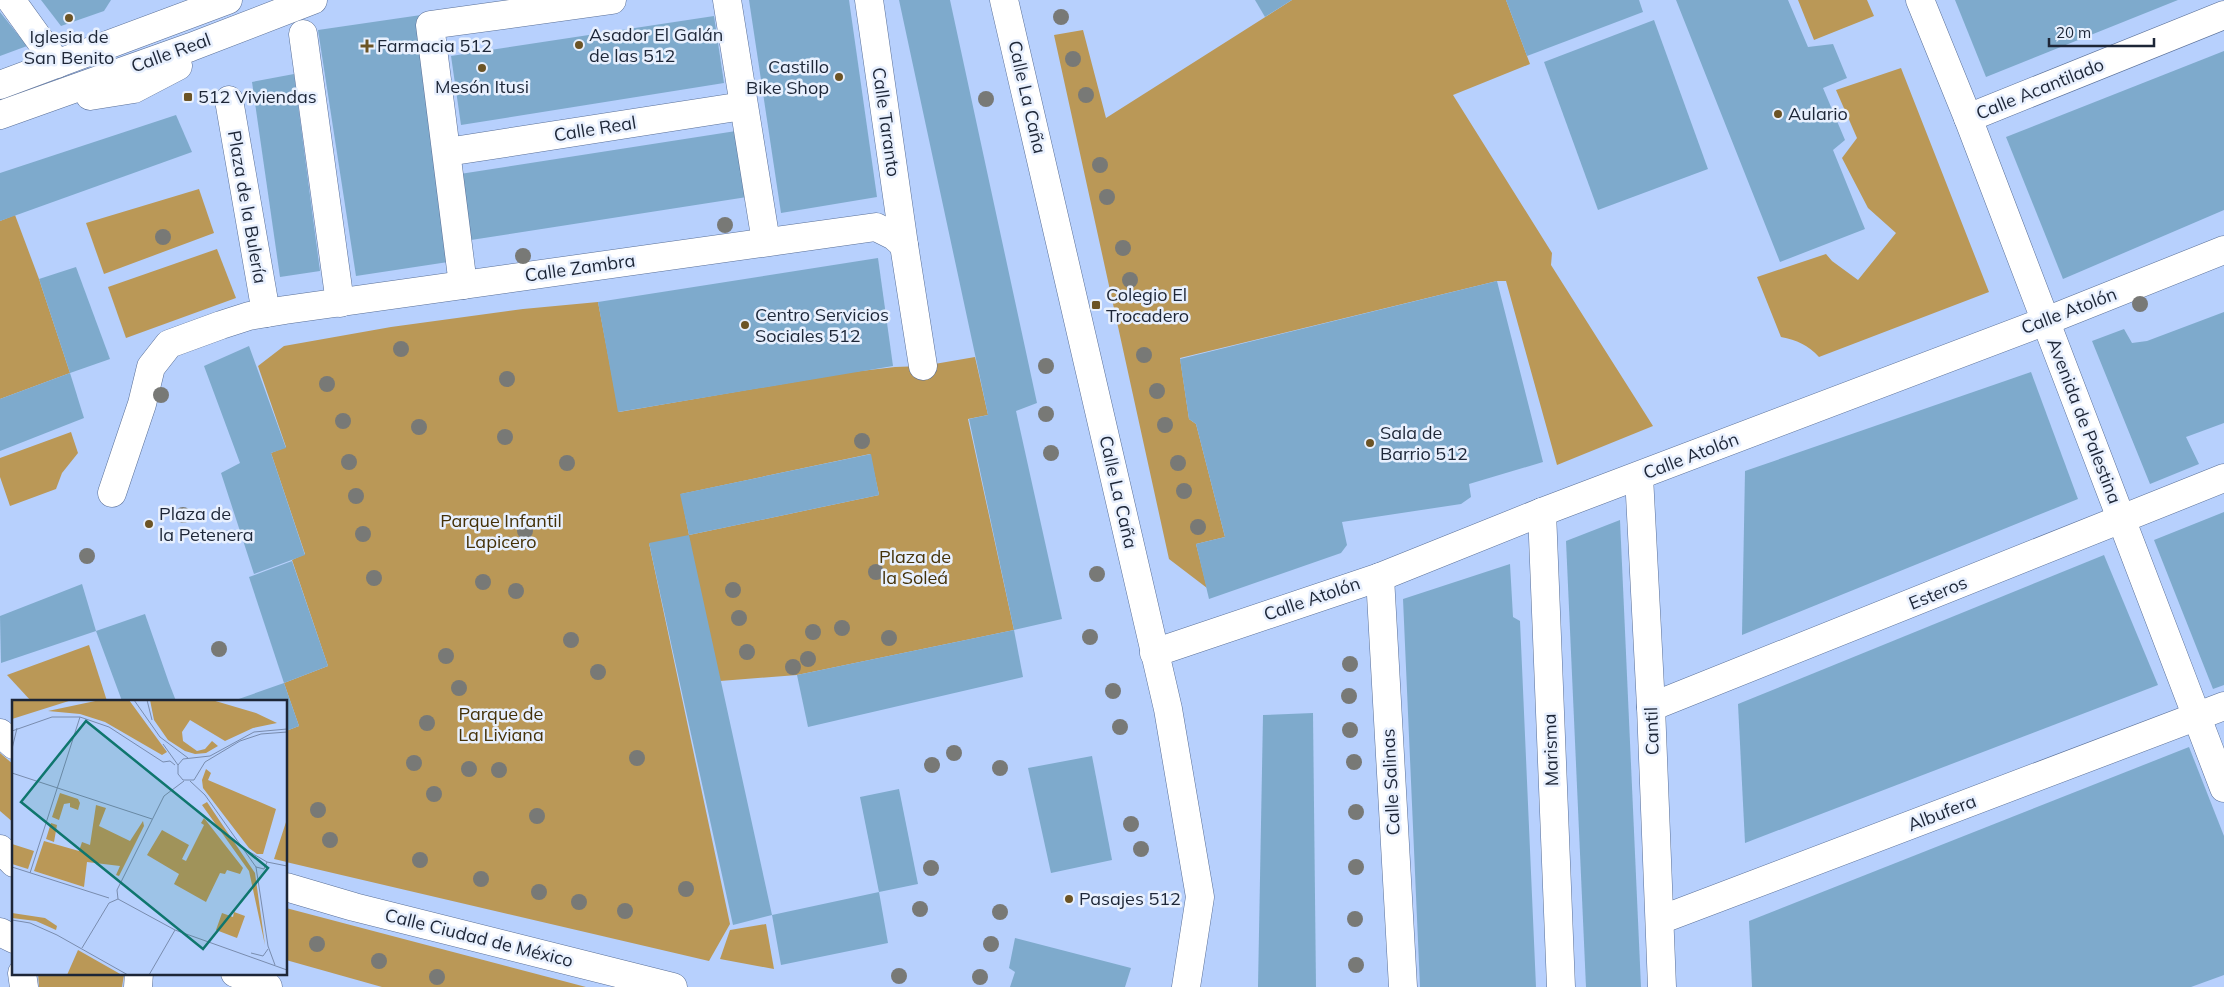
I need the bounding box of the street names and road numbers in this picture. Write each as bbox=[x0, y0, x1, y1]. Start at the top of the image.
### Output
street label: Calle Real bbox=[128, 28, 214, 78]
street label: Calle La Caña bbox=[1003, 38, 1052, 156]
street label: Calle Acantilado bbox=[1972, 52, 2107, 125]
street label: Calle Taranto bbox=[867, 66, 906, 178]
street label: Calle Real bbox=[552, 111, 638, 146]
street label: Plaza de la Bulería bbox=[223, 129, 272, 285]
street label: Calle Zambra bbox=[523, 248, 637, 287]
street label: Calle Atolón bbox=[2018, 282, 2120, 339]
street label: Avenida de Palestina bbox=[2042, 335, 2127, 507]
street label: Calle Atolón bbox=[1640, 427, 1742, 484]
street label: Calle La Caña bbox=[1094, 433, 1143, 551]
street label: Esteros bbox=[1905, 570, 1970, 615]
street label: Calle Atolón bbox=[1261, 571, 1363, 626]
street label: Cantil bbox=[1639, 707, 1664, 756]
street label: Marisma bbox=[1538, 713, 1563, 787]
street label: Calle Salinas bbox=[1376, 728, 1405, 836]
street label: Albufera bbox=[1904, 789, 1979, 836]
street label: Calle Ciudad de México bbox=[383, 903, 576, 972]

